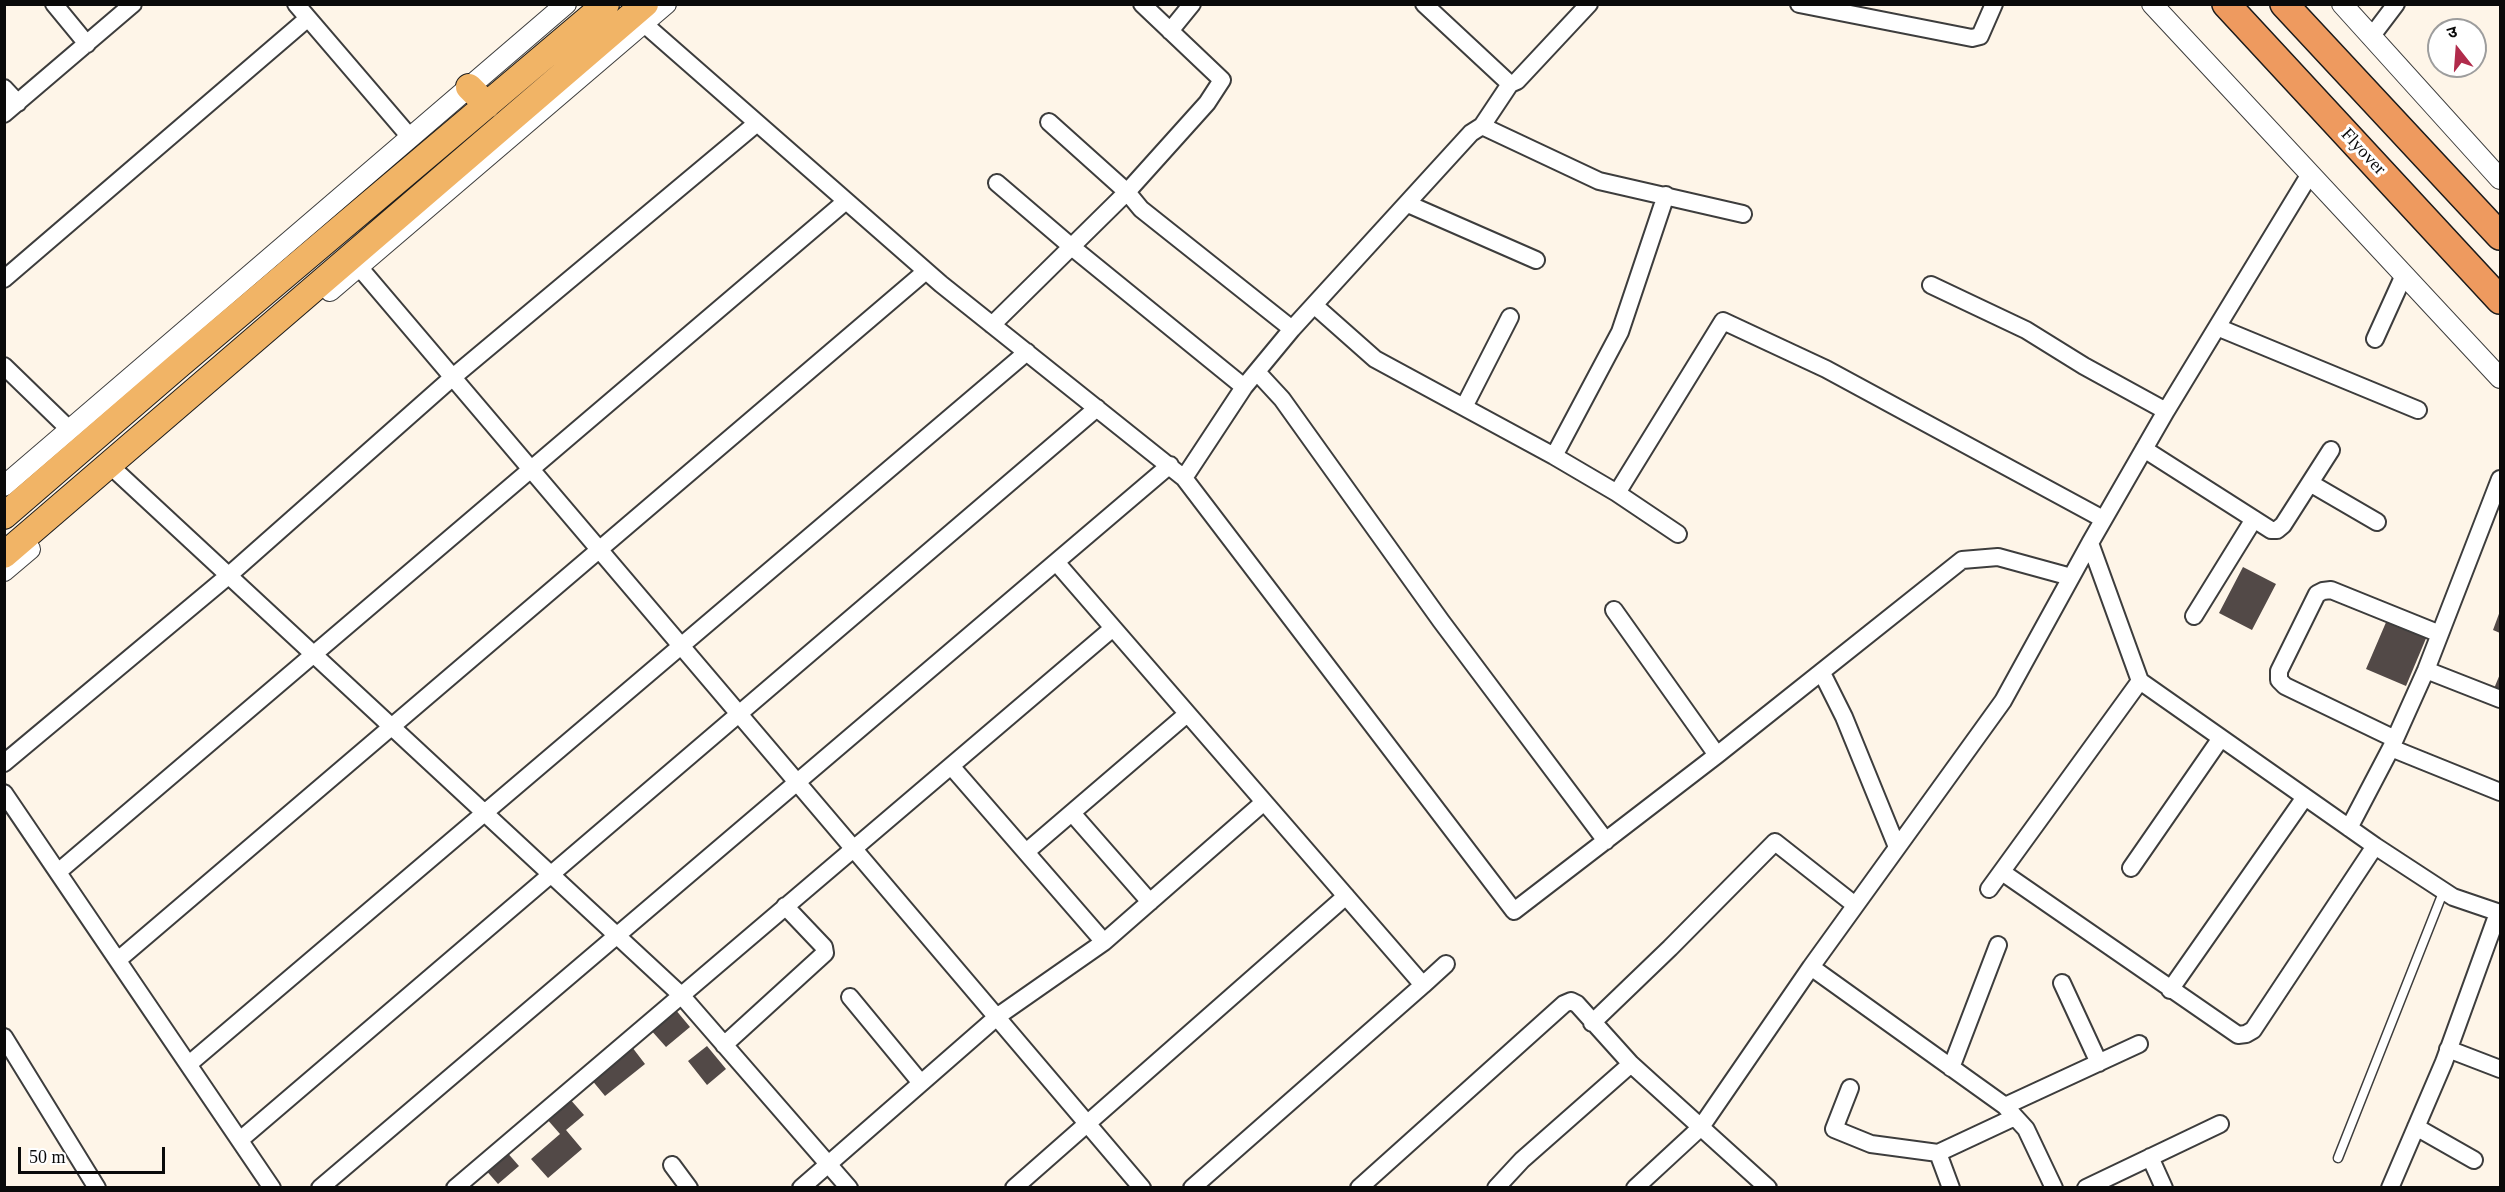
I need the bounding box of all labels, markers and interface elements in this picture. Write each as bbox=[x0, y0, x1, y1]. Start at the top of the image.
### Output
north arrow bbox=[2427, 18, 2487, 78]
text: उ bbox=[2445, 23, 2459, 42]
street label: Flyover bbox=[2336, 124, 2390, 180]
scale bar bbox=[21, 1135, 168, 1173]
text: 50 m bbox=[29, 1147, 66, 1167]

